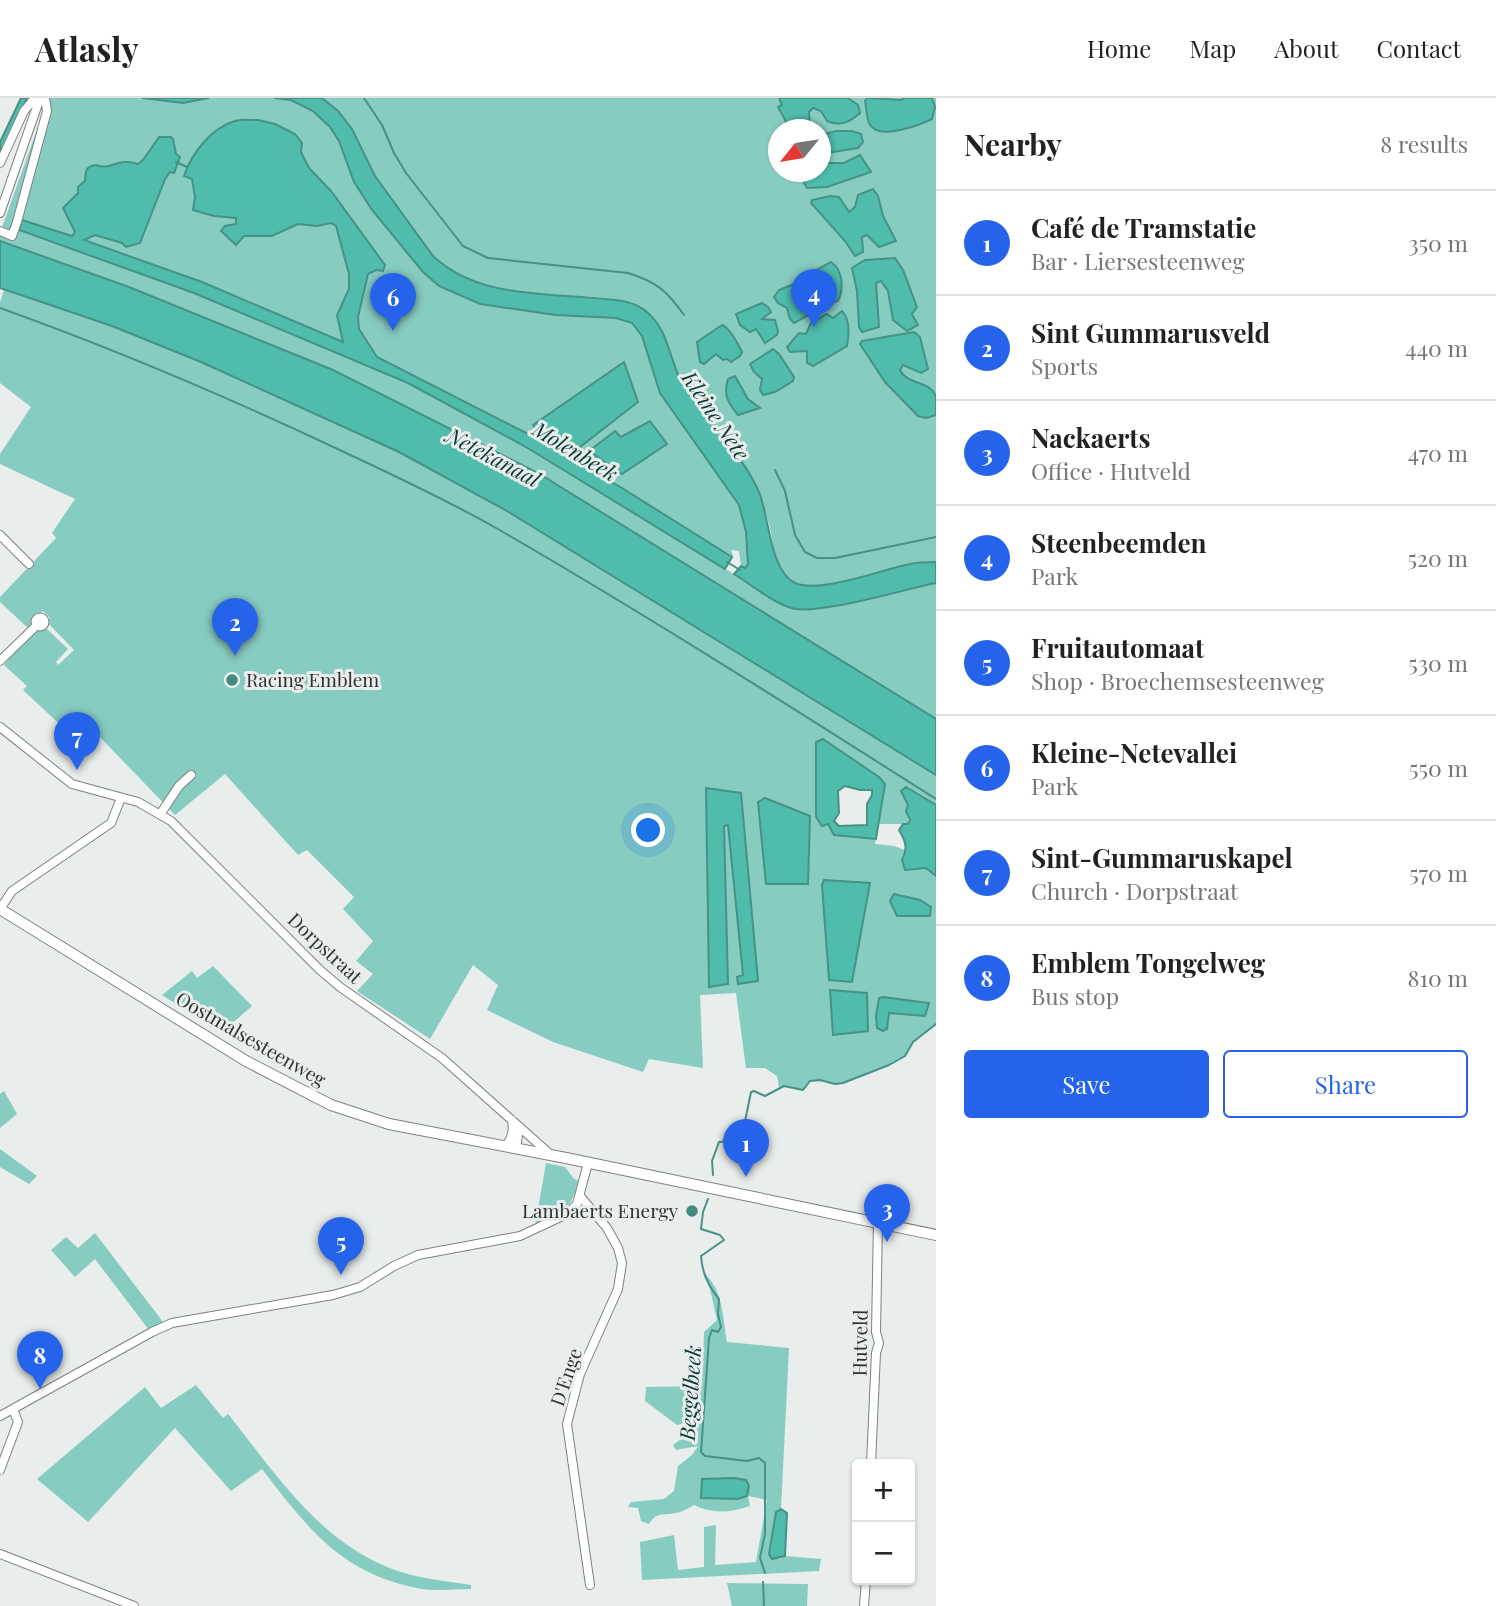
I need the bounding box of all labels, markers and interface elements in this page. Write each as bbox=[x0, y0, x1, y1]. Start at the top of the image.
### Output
text: Atlasly bbox=[35, 26, 139, 70]
text: Home bbox=[1087, 32, 1151, 64]
text: Map bbox=[1189, 32, 1236, 64]
text: About bbox=[1274, 32, 1338, 64]
text: Contact bbox=[1376, 32, 1461, 64]
north arrow bbox=[768, 119, 831, 182]
text: Nearby bbox=[964, 124, 1062, 164]
text: 8 results bbox=[1380, 128, 1468, 159]
text: Café de Tramstatie bbox=[1031, 210, 1256, 245]
text: 1 bbox=[983, 227, 991, 258]
text: 350 m bbox=[1408, 227, 1468, 258]
text: Bar · Liersesteenweg bbox=[1031, 245, 1245, 276]
pin: 4 bbox=[791, 269, 837, 327]
pin: 6 bbox=[370, 273, 416, 331]
text: Sint Gummarusveld bbox=[1031, 315, 1270, 350]
text: 2 bbox=[981, 332, 993, 363]
text: 440 m bbox=[1405, 332, 1468, 363]
text: Sports bbox=[1031, 350, 1098, 381]
water label: Kleine Nete bbox=[676, 364, 757, 465]
water label: Molenbeek bbox=[528, 413, 624, 487]
water label: Netekanaal bbox=[441, 419, 546, 493]
text: Nackaerts bbox=[1031, 420, 1150, 455]
text: 3 bbox=[981, 437, 993, 468]
text: 470 m bbox=[1408, 437, 1468, 468]
text: Office · Hutveld bbox=[1031, 455, 1191, 486]
text: Steenbeemden bbox=[1031, 525, 1207, 560]
text: 4 bbox=[981, 542, 993, 573]
text: 520 m bbox=[1407, 542, 1468, 573]
text: Park bbox=[1031, 560, 1078, 591]
pin: 2 bbox=[212, 598, 258, 656]
text: Fruitautomaat bbox=[1031, 630, 1204, 665]
text: 5 bbox=[982, 647, 992, 678]
text: 530 m bbox=[1408, 647, 1468, 678]
text: Shop · Broechemsesteenweg bbox=[1031, 665, 1324, 696]
place label: Racing Emblem bbox=[246, 666, 379, 692]
marker: Racing Emblem bbox=[224, 672, 240, 688]
pin: 7 bbox=[54, 712, 100, 770]
text: Kleine-Netevallei bbox=[1031, 735, 1237, 770]
text: 6 bbox=[981, 752, 993, 783]
text: 550 m bbox=[1409, 752, 1468, 783]
text: Park bbox=[1031, 770, 1078, 801]
your location bbox=[631, 813, 665, 847]
text: Sint-Gummaruskapel bbox=[1031, 840, 1293, 875]
text: 7 bbox=[982, 857, 992, 888]
text: 570 m bbox=[1409, 857, 1468, 888]
text: Church · Dorpstraat bbox=[1031, 875, 1238, 906]
street label: Dorpstraat bbox=[283, 906, 369, 989]
text: Emblem Tongelweg bbox=[1031, 945, 1265, 980]
text: 8 bbox=[981, 962, 993, 993]
text: 810 m bbox=[1408, 962, 1468, 993]
text: Bus stop bbox=[1031, 980, 1119, 1011]
street label: Oostmalsesteenweg bbox=[172, 985, 331, 1092]
button: Save bbox=[964, 1050, 1209, 1118]
button: Share bbox=[1223, 1050, 1468, 1118]
pin: 1 bbox=[723, 1119, 769, 1177]
pin: 3 bbox=[864, 1184, 910, 1242]
place label: Lambaerts Energy bbox=[522, 1197, 678, 1223]
marker: Lambaerts Energy bbox=[684, 1203, 700, 1219]
pin: 5 bbox=[318, 1217, 364, 1275]
street label: Hutveld bbox=[845, 1309, 873, 1377]
pin: 8 bbox=[17, 1331, 63, 1389]
street label: D'Enge bbox=[543, 1344, 587, 1409]
water label: Beggelbeek bbox=[672, 1344, 706, 1442]
map controls bbox=[852, 1459, 915, 1585]
button: + bbox=[852, 1459, 915, 1522]
button: − bbox=[852, 1522, 915, 1585]

